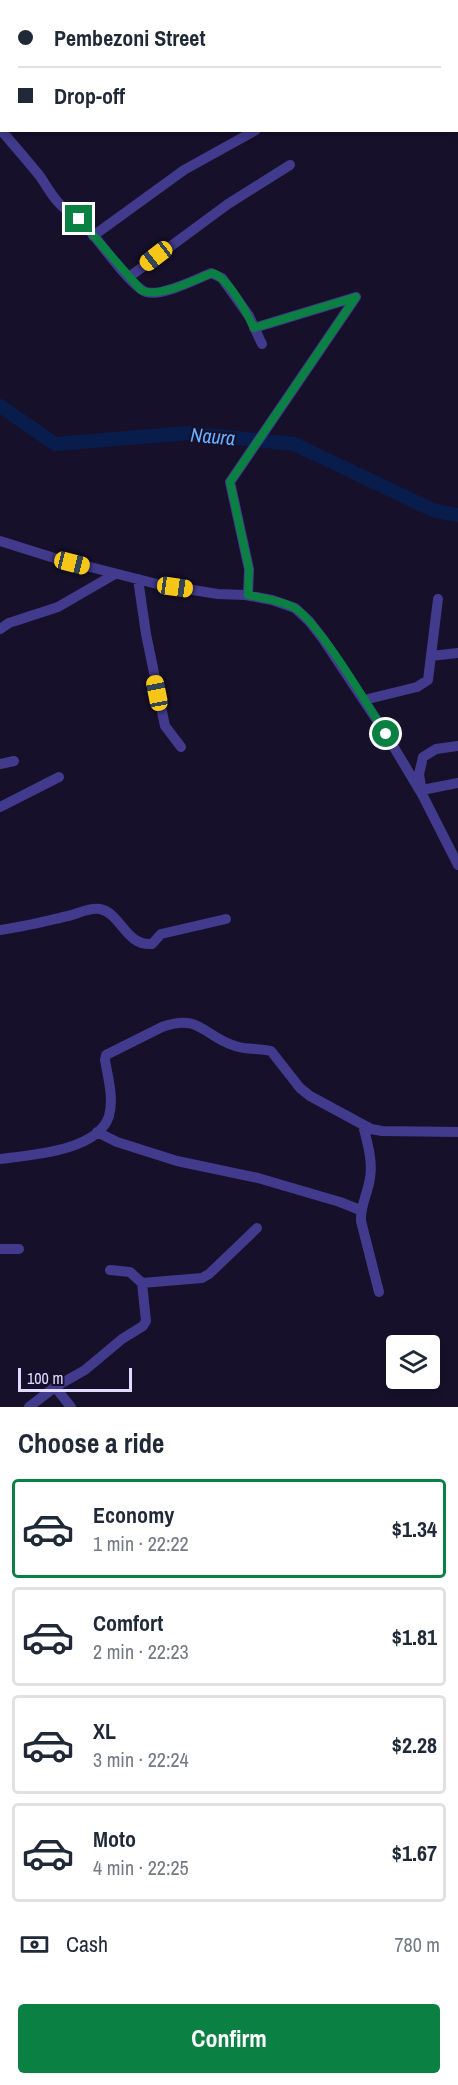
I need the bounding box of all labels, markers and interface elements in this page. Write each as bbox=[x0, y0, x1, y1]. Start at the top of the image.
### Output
text: Pembezoni Street bbox=[54, 23, 205, 53]
text: Drop-off bbox=[54, 81, 125, 111]
route end bbox=[65, 205, 92, 232]
car bbox=[136, 238, 176, 274]
water label: Naura bbox=[190, 421, 236, 451]
car bbox=[52, 550, 92, 576]
car bbox=[156, 576, 194, 598]
car bbox=[145, 674, 169, 712]
route start bbox=[372, 720, 399, 747]
map controls bbox=[386, 1335, 440, 1389]
button: layers bbox=[386, 1335, 440, 1389]
scale bar bbox=[18, 1365, 132, 1392]
text: 100 m bbox=[27, 1367, 63, 1389]
text: Choose a ride bbox=[18, 1425, 164, 1461]
text: Economy bbox=[93, 1500, 174, 1530]
icon: car bbox=[21, 1502, 75, 1556]
text: $1.34 bbox=[392, 1514, 437, 1544]
text: 1 min · 22:22 bbox=[93, 1530, 189, 1557]
text: Comfort bbox=[93, 1608, 163, 1638]
icon: car bbox=[21, 1610, 75, 1664]
text: $1.81 bbox=[392, 1622, 437, 1652]
text: 2 min · 22:23 bbox=[93, 1638, 189, 1665]
text: XL bbox=[93, 1716, 116, 1746]
icon: car bbox=[21, 1718, 75, 1772]
text: $2.28 bbox=[392, 1730, 437, 1760]
text: 3 min · 22:24 bbox=[93, 1746, 189, 1773]
text: Moto bbox=[93, 1824, 136, 1854]
icon: car bbox=[21, 1826, 75, 1880]
text: $1.67 bbox=[392, 1838, 437, 1868]
text: 4 min · 22:25 bbox=[93, 1854, 189, 1881]
icon: cash bbox=[18, 1928, 51, 1961]
text: Cash bbox=[66, 1929, 108, 1959]
text: 780 m bbox=[394, 1931, 440, 1958]
button: Confirm bbox=[18, 2004, 440, 2073]

